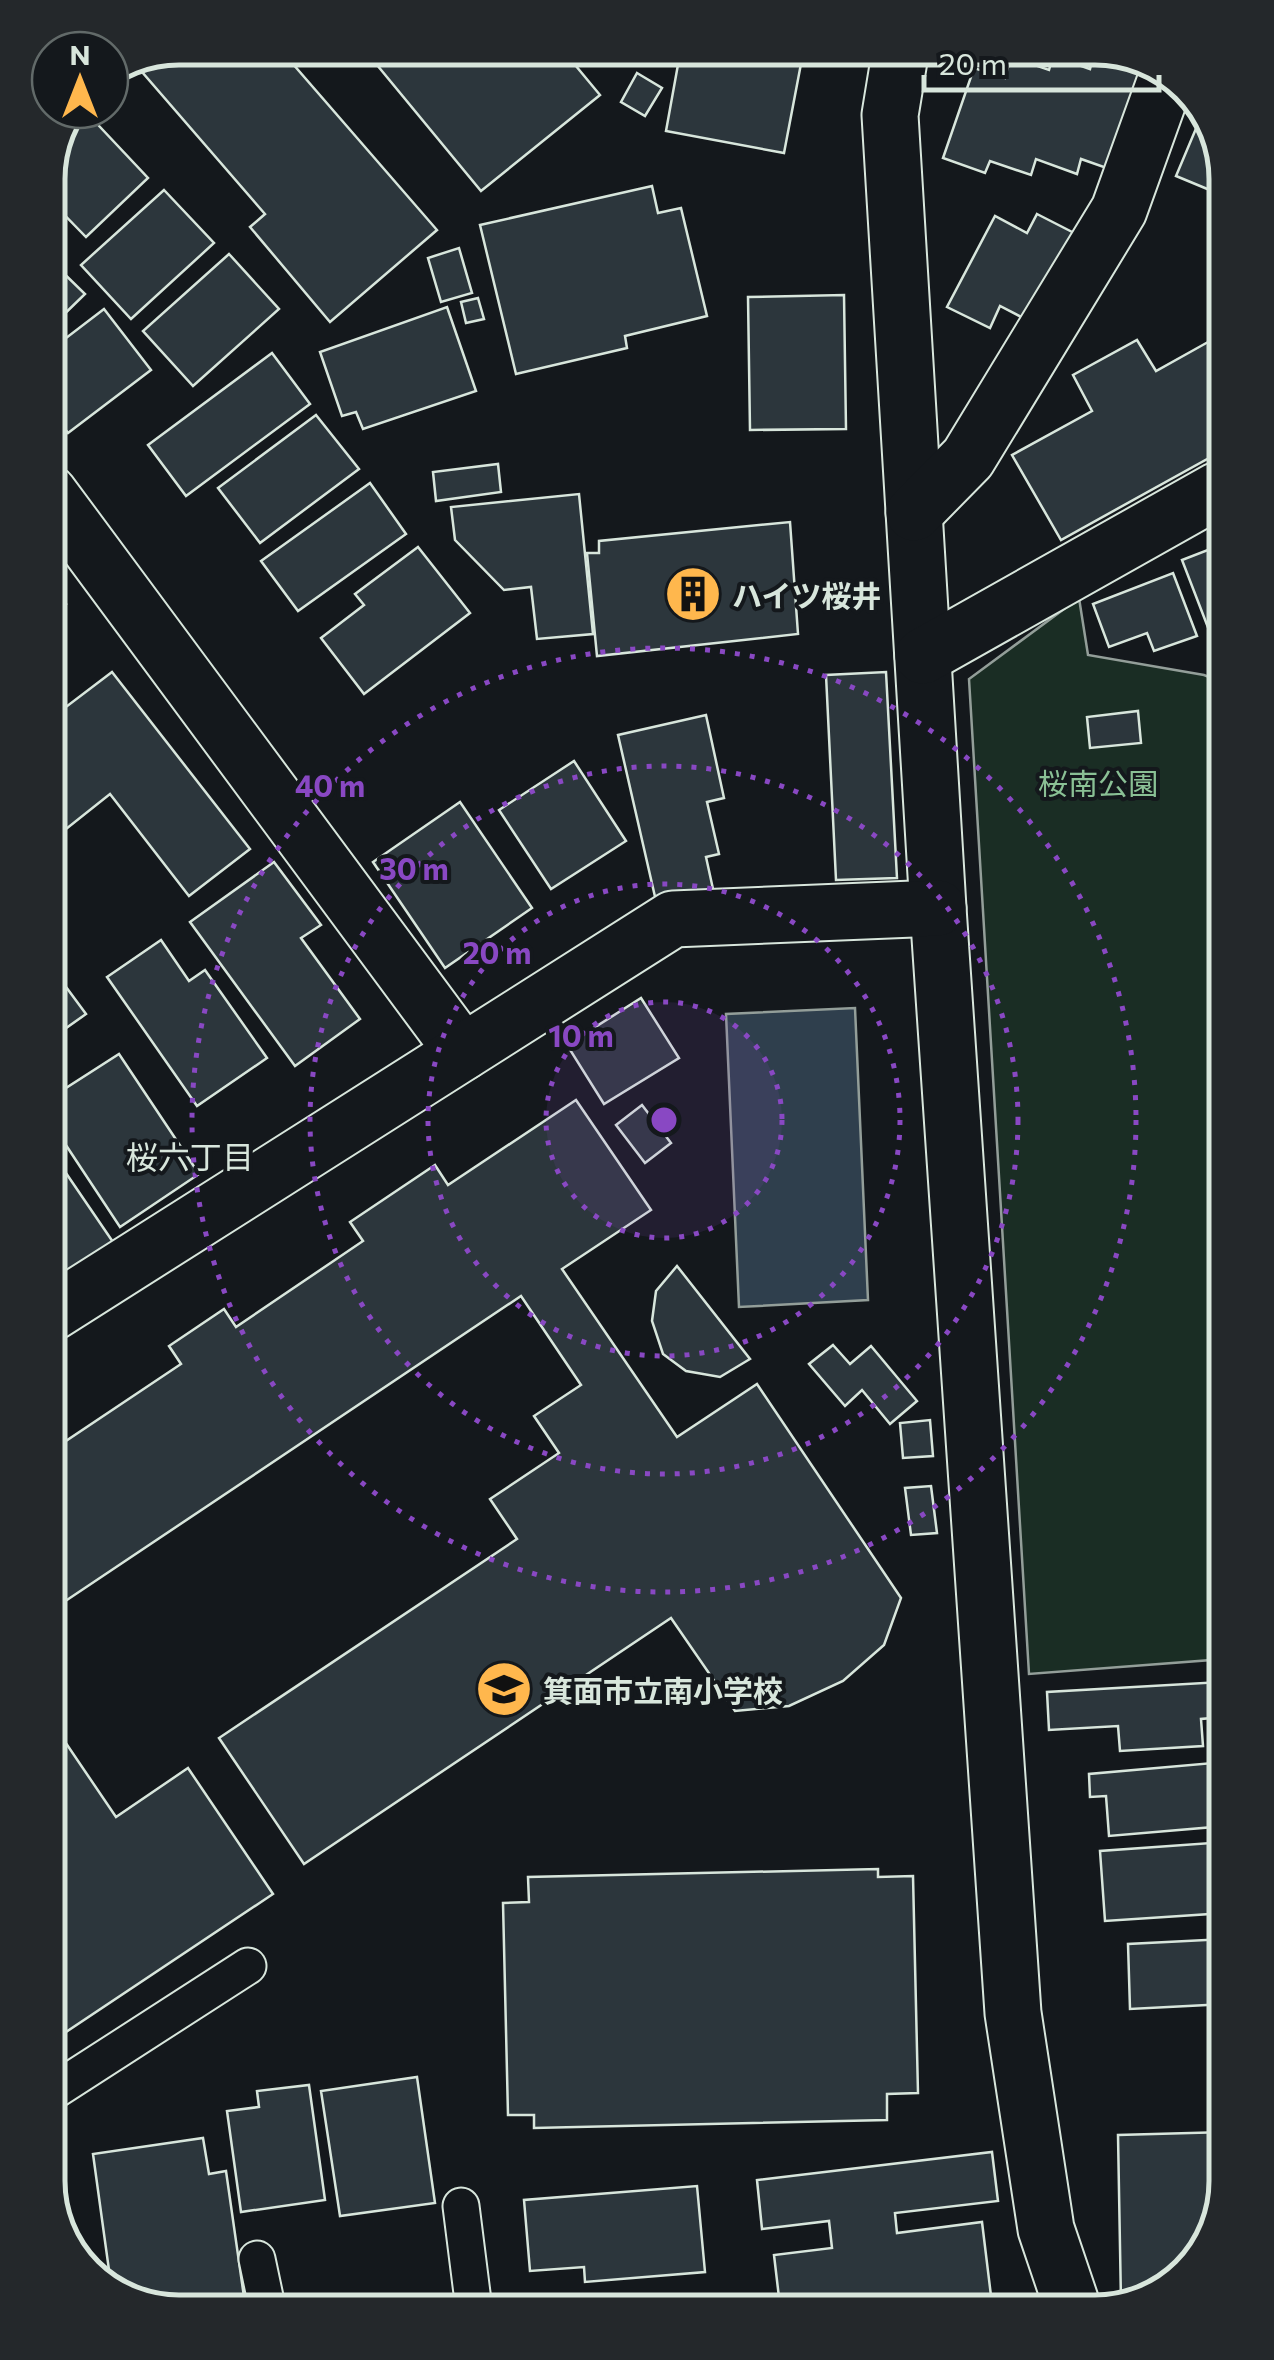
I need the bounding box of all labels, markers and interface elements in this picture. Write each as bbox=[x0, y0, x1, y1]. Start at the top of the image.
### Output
north arrow bbox=[30, 30, 130, 130]
scale bar bbox=[924, 30, 1159, 92]
text: N bbox=[70, 37, 91, 71]
text: 20 m bbox=[939, 44, 1007, 81]
building icon: ハイツ桜井 bbox=[663, 564, 723, 624]
place label: ハイツ桜井 bbox=[732, 576, 881, 613]
park label: 桜南公園 bbox=[1038, 764, 1158, 801]
text: 40 m bbox=[295, 766, 365, 803]
text: 30 m bbox=[379, 849, 449, 886]
text: 20 m bbox=[463, 933, 531, 970]
text: 10 m bbox=[548, 1016, 614, 1053]
centre of rings bbox=[646, 1102, 682, 1138]
district label: 桜六丁目 bbox=[126, 1136, 254, 1176]
school or university icon: 箕面市立南小学校 bbox=[474, 1659, 534, 1719]
place label: 箕面市立南小学校 bbox=[543, 1671, 783, 1708]

